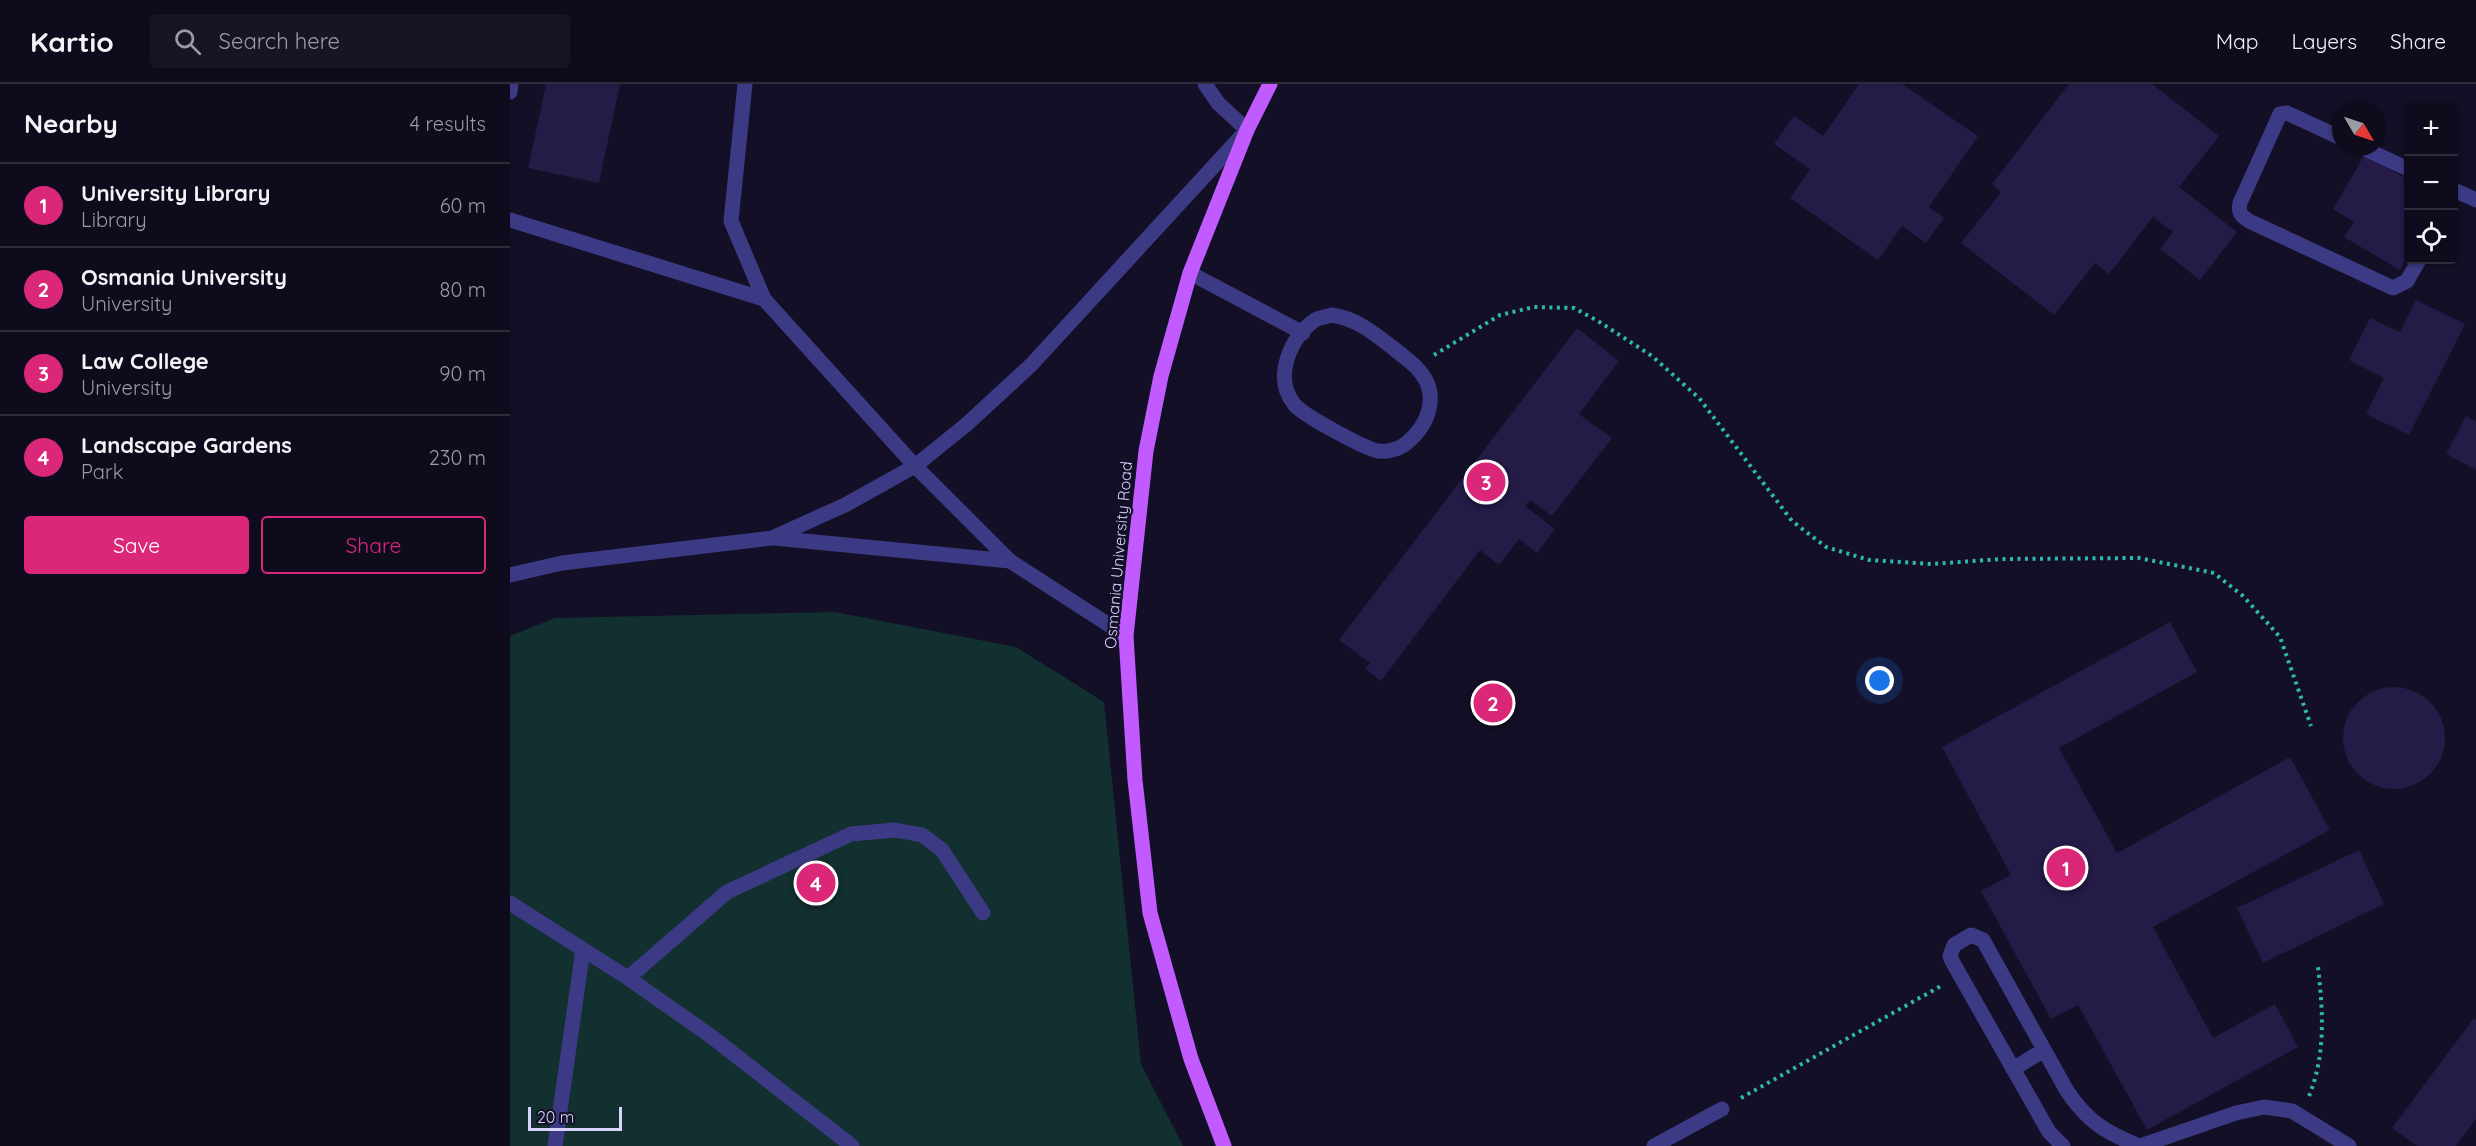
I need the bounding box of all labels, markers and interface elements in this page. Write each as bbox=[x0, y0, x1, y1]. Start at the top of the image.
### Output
search box bbox=[150, 14, 570, 68]
text: Kartio bbox=[30, 24, 114, 59]
icon: search bbox=[171, 25, 204, 58]
text: Search here bbox=[219, 27, 340, 55]
text: Map bbox=[2216, 28, 2259, 54]
text: Layers bbox=[2292, 28, 2357, 54]
text: Share bbox=[2390, 28, 2446, 54]
north arrow bbox=[2332, 102, 2386, 156]
map controls bbox=[2404, 102, 2458, 264]
button: + bbox=[2404, 102, 2458, 156]
text: Nearby bbox=[24, 107, 118, 140]
text: 4 results bbox=[410, 111, 486, 136]
button: − bbox=[2404, 156, 2458, 210]
text: University Library bbox=[81, 179, 270, 207]
text: 1 bbox=[40, 193, 47, 218]
text: 60 m bbox=[440, 193, 486, 218]
text: Library bbox=[81, 207, 147, 232]
button: locate bbox=[2404, 210, 2458, 264]
text: Osmania University bbox=[81, 263, 287, 291]
text: 2 bbox=[38, 277, 49, 302]
text: 80 m bbox=[440, 277, 486, 302]
text: University bbox=[81, 291, 172, 316]
text: Law College bbox=[81, 347, 209, 375]
text: 3 bbox=[38, 361, 49, 386]
text: 90 m bbox=[439, 361, 486, 386]
text: University bbox=[81, 375, 172, 400]
text: Landscape Gardens bbox=[81, 431, 292, 459]
text: 4 bbox=[38, 445, 49, 470]
text: 230 m bbox=[429, 445, 486, 470]
text: Park bbox=[81, 459, 123, 484]
pin: 3 bbox=[1466, 460, 1506, 504]
street label: Osmania University Road bbox=[1100, 461, 1136, 649]
button: Save bbox=[24, 516, 249, 574]
button: Share bbox=[261, 516, 486, 574]
your location bbox=[1865, 666, 1894, 695]
pin: 2 bbox=[1474, 680, 1512, 726]
pin: 1 bbox=[2046, 846, 2086, 890]
pin: 4 bbox=[796, 860, 836, 906]
scale bar bbox=[528, 1104, 622, 1132]
text: 20 m bbox=[537, 1107, 574, 1127]

